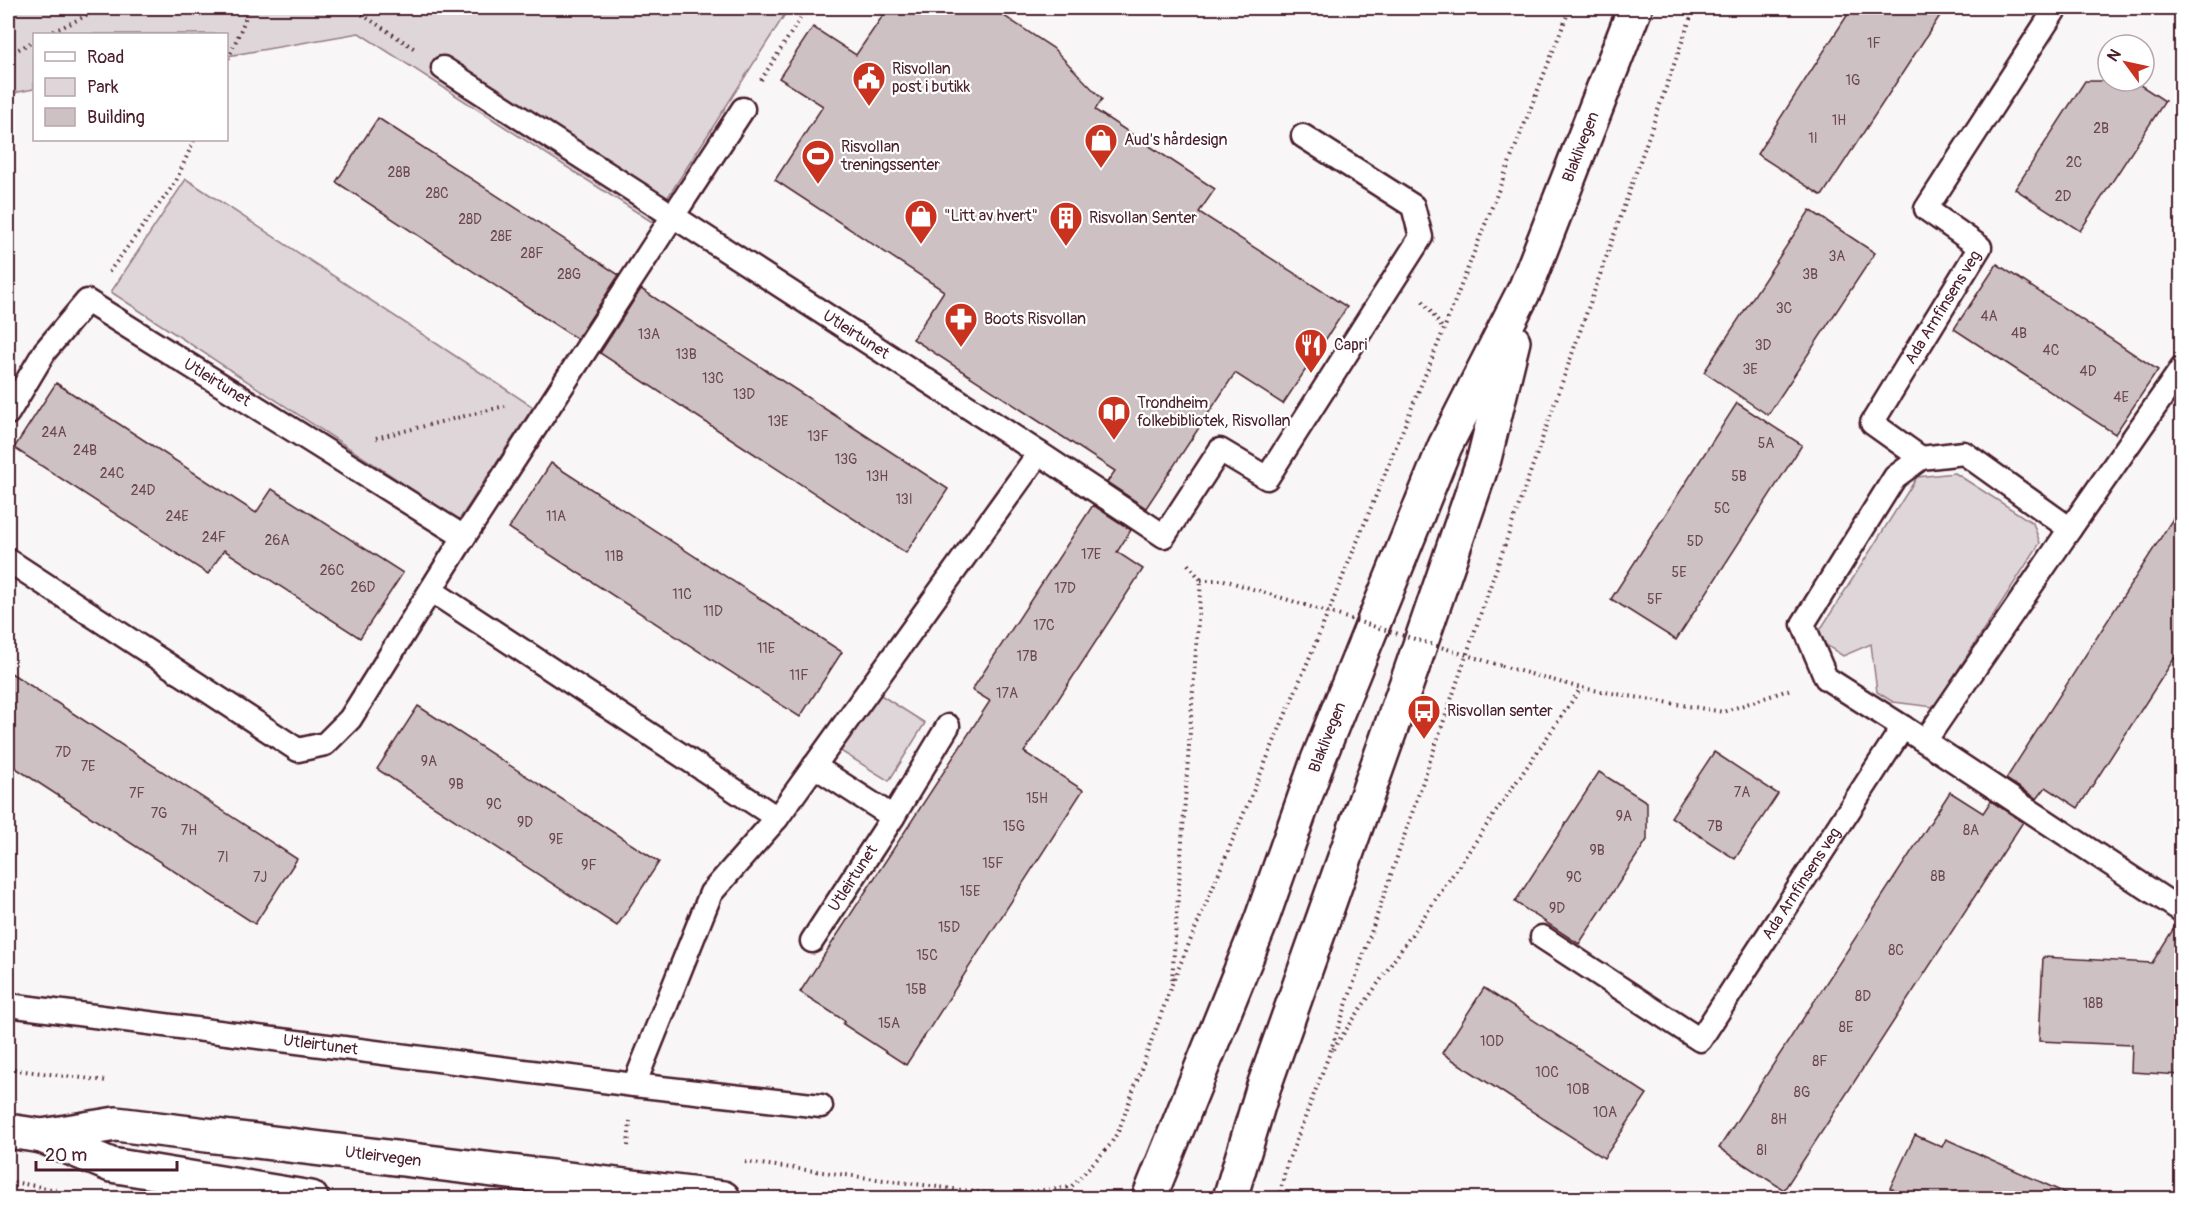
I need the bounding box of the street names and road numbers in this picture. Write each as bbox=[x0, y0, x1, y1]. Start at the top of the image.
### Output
street label: Blaklivegen bbox=[1558, 109, 1603, 185]
street label: Ada Arnfinsens veg bbox=[1901, 247, 1985, 368]
street label: Utleirtunet bbox=[819, 306, 894, 364]
street label: Utleirtunet bbox=[180, 354, 255, 411]
street label: Blaklivegen bbox=[1304, 699, 1350, 775]
street label: Ada Arnfinsens veg bbox=[1758, 824, 1845, 943]
street label: Utleirtunet bbox=[824, 841, 882, 915]
street label: Utleirtunet bbox=[282, 1030, 360, 1060]
street label: Utleirvegen bbox=[344, 1142, 423, 1171]

